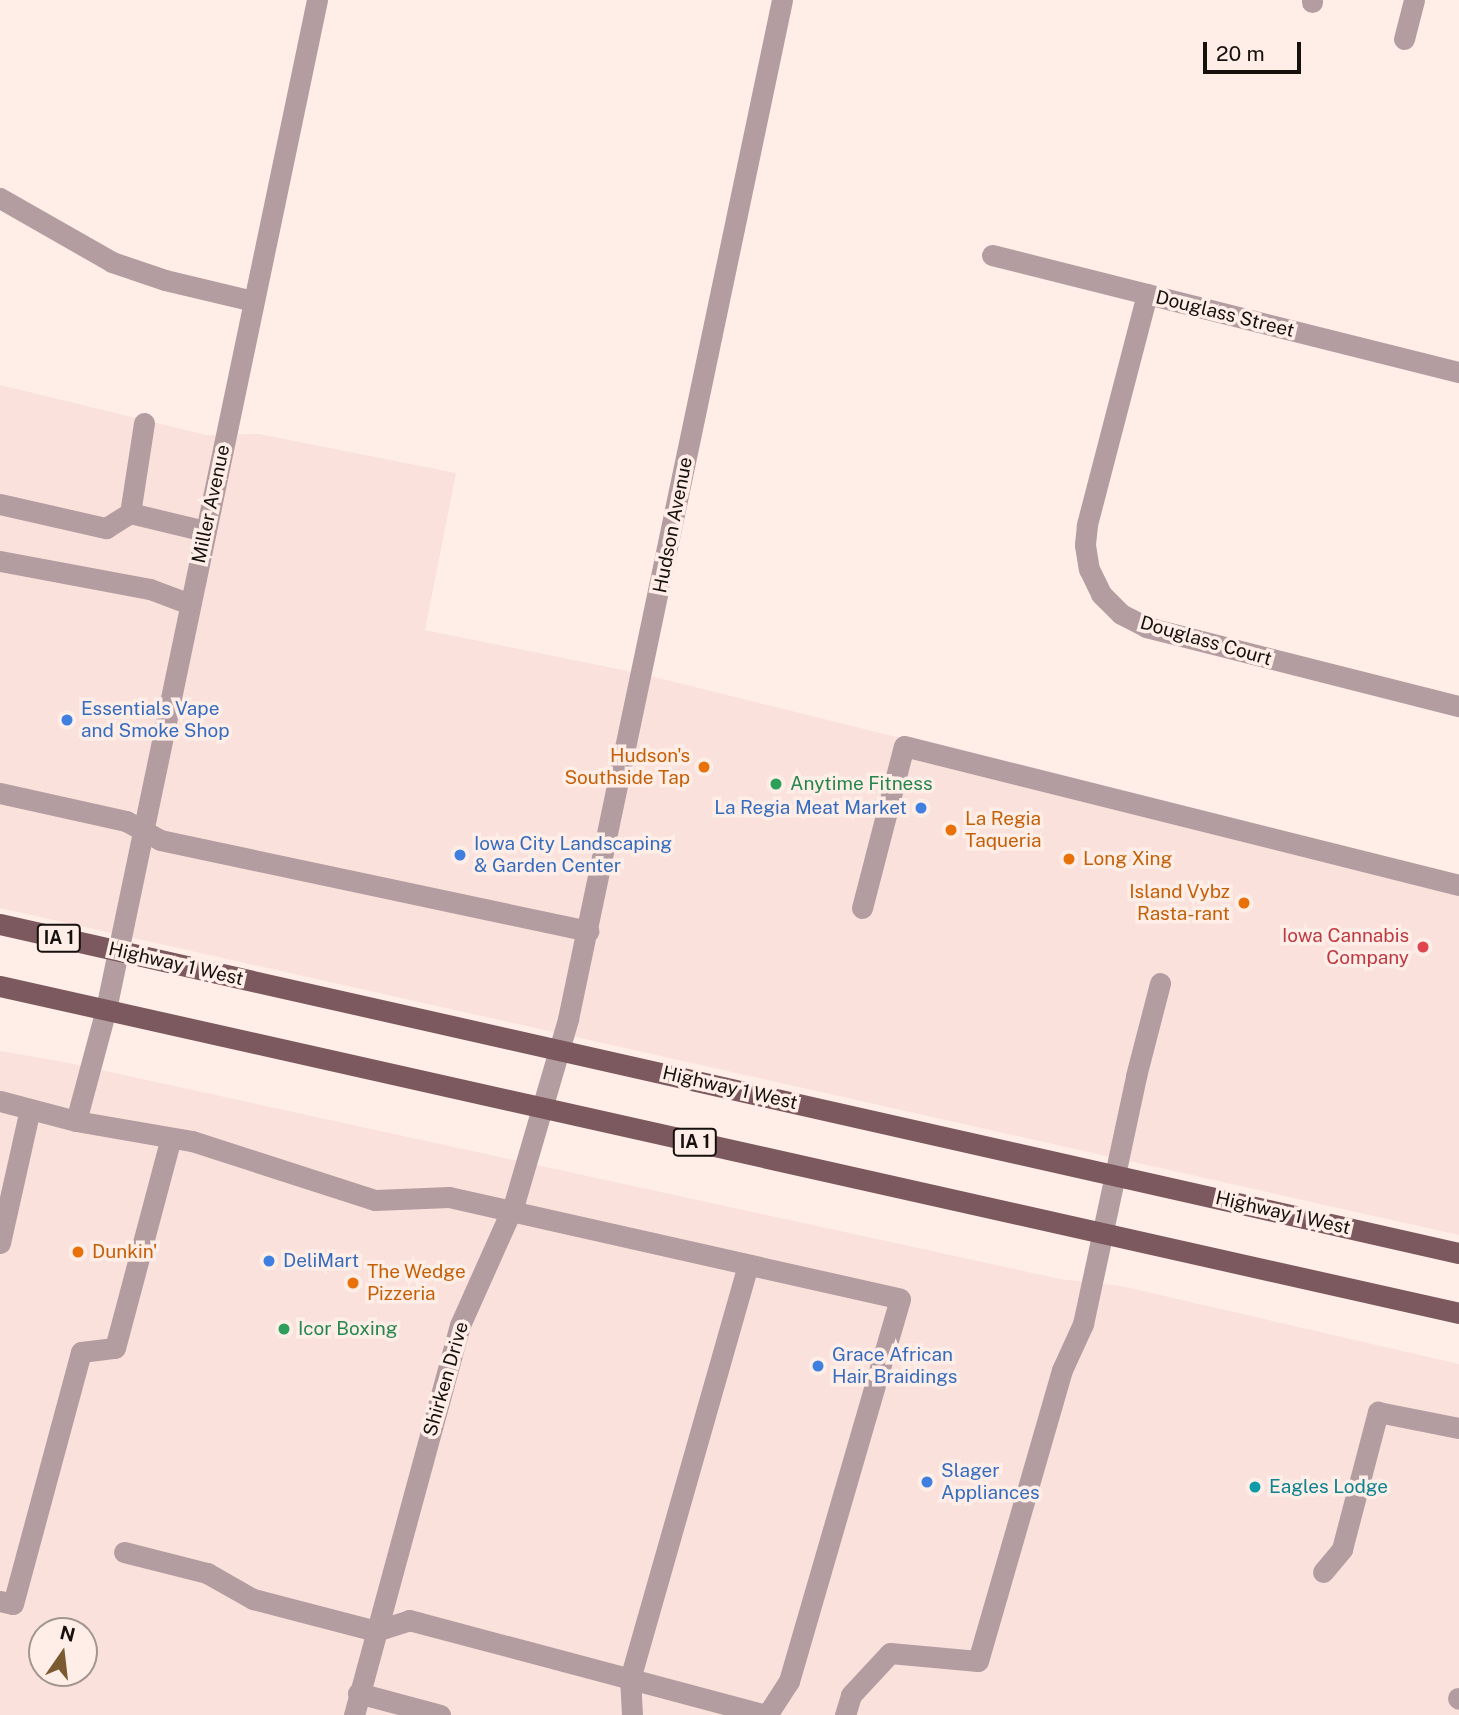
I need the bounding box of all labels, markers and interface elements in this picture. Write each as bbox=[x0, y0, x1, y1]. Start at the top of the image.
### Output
scale bar bbox=[1207, 28, 1305, 72]
text: 20 m bbox=[1216, 41, 1265, 66]
street label: Douglass Street bbox=[1153, 286, 1297, 342]
street label: Miller Avenue bbox=[187, 443, 235, 565]
street label: Hudson Avenue bbox=[649, 455, 697, 595]
street label: Douglass Court bbox=[1137, 611, 1275, 671]
place label: Essentials Vape and Smoke Shop bbox=[81, 698, 230, 742]
marker: Essentials Vape and Smoke Shop bbox=[59, 712, 75, 728]
place label: Hudson's Southside Tap bbox=[564, 745, 690, 789]
marker: Hudson's Southside Tap bbox=[696, 759, 712, 775]
place label: Anytime Fitness bbox=[790, 773, 933, 795]
marker: Anytime Fitness bbox=[768, 776, 784, 792]
place label: La Regia Meat Market bbox=[714, 797, 907, 819]
marker: La Regia Meat Market bbox=[913, 800, 929, 816]
place label: La Regia Taqueria bbox=[965, 808, 1041, 852]
marker: La Regia Taqueria bbox=[943, 822, 959, 838]
place label: Iowa City Landscaping & Garden Center bbox=[474, 833, 672, 877]
marker: Iowa City Landscaping & Garden Center bbox=[452, 847, 468, 863]
place label: Long Xing bbox=[1083, 848, 1172, 870]
marker: Long Xing bbox=[1061, 851, 1077, 867]
place label: Island Vybz Rasta-rant bbox=[1129, 881, 1230, 925]
marker: Island Vybz Rasta-rant bbox=[1236, 895, 1252, 911]
road number: IA 1 bbox=[36, 923, 82, 953]
place label: Iowa Cannabis Company bbox=[1282, 925, 1409, 969]
street label: Highway 1 West bbox=[106, 937, 246, 991]
marker: Iowa Cannabis Company bbox=[1415, 939, 1431, 955]
street label: Highway 1 West bbox=[660, 1061, 800, 1115]
road number: IA 1 bbox=[672, 1128, 718, 1156]
street label: Highway 1 West bbox=[1213, 1186, 1353, 1240]
place label: Dunkin' bbox=[92, 1241, 157, 1263]
marker: Dunkin' bbox=[70, 1244, 86, 1260]
place label: DeliMart bbox=[283, 1250, 359, 1272]
marker: DeliMart bbox=[261, 1253, 277, 1269]
place label: The Wedge Pizzeria bbox=[367, 1261, 466, 1305]
marker: The Wedge Pizzeria bbox=[345, 1275, 361, 1291]
place label: Icor Boxing bbox=[298, 1318, 398, 1340]
street label: Shirken Drive bbox=[419, 1319, 473, 1439]
marker: Icor Boxing bbox=[276, 1321, 292, 1337]
place label: Grace African Hair Braidings bbox=[832, 1344, 957, 1388]
marker: Grace African Hair Braidings bbox=[810, 1358, 826, 1374]
place label: Slager Appliances bbox=[941, 1460, 1040, 1504]
marker: Slager Appliances bbox=[919, 1474, 935, 1490]
place label: Eagles Lodge bbox=[1269, 1476, 1388, 1498]
marker: Eagles Lodge bbox=[1247, 1479, 1263, 1495]
north arrow bbox=[28, 1617, 98, 1687]
text: N bbox=[58, 1621, 77, 1646]

